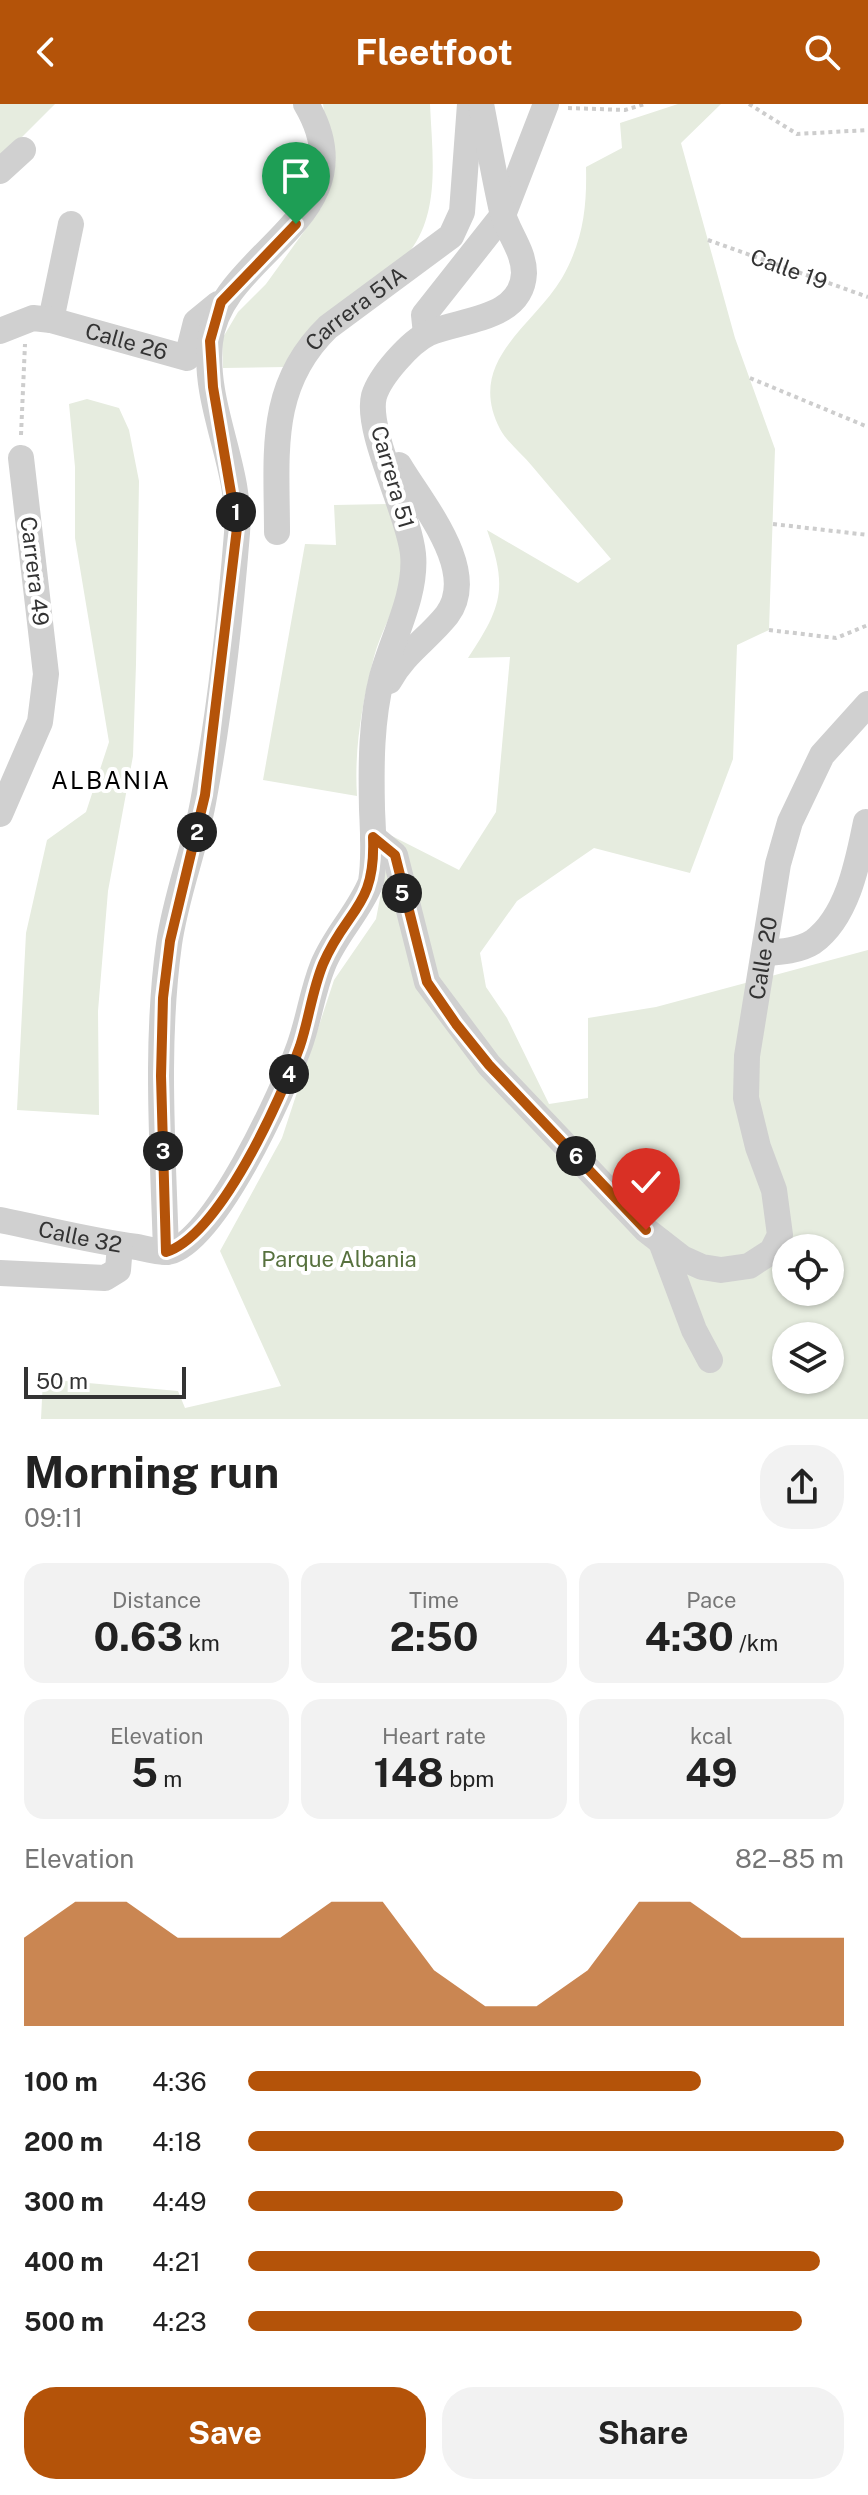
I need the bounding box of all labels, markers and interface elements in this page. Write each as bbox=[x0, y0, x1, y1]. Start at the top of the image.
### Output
icon: back bbox=[24, 30, 68, 74]
icon: search bbox=[800, 30, 844, 74]
text: Fleetfoot bbox=[355, 31, 513, 73]
pin bbox=[262, 142, 330, 224]
icon: arrive bbox=[274, 154, 318, 198]
street label: Calle 19 bbox=[747, 243, 831, 295]
street label: Carrera 51A bbox=[300, 261, 411, 356]
street label: Calle 26 bbox=[83, 317, 171, 365]
street label: Carrera 51 bbox=[366, 423, 420, 531]
pin: 1 bbox=[216, 492, 256, 532]
text: 1 bbox=[231, 499, 241, 525]
street label: Carrera 49 bbox=[15, 515, 55, 627]
district label: ALBANIA bbox=[51, 766, 171, 794]
pin: 2 bbox=[177, 812, 217, 852]
text: 2 bbox=[190, 819, 204, 845]
pin: 5 bbox=[382, 873, 422, 913]
text: 5 bbox=[395, 880, 409, 906]
street label: Calle 20 bbox=[743, 915, 782, 1002]
pin: 4 bbox=[269, 1054, 309, 1094]
text: 4 bbox=[282, 1061, 296, 1087]
pin: 3 bbox=[143, 1131, 183, 1171]
pin: 6 bbox=[556, 1136, 596, 1176]
text: 3 bbox=[156, 1138, 170, 1164]
text: 6 bbox=[569, 1143, 583, 1169]
pin bbox=[612, 1148, 680, 1230]
icon: check bbox=[624, 1160, 668, 1204]
street label: Calle 32 bbox=[36, 1216, 124, 1258]
map controls bbox=[772, 1234, 844, 1394]
button: locate bbox=[772, 1234, 844, 1306]
park label: Parque Albania bbox=[261, 1246, 417, 1272]
button: layers bbox=[772, 1322, 844, 1394]
scale bar bbox=[24, 1363, 186, 1399]
text: 50 m bbox=[36, 1368, 88, 1394]
button: share bbox=[760, 1445, 844, 1529]
text: Morning run bbox=[24, 1446, 279, 1498]
text: 09:11 bbox=[24, 1502, 83, 1533]
text: Distance bbox=[112, 1587, 201, 1613]
text: Time bbox=[409, 1587, 459, 1613]
text: Pace bbox=[686, 1587, 736, 1613]
text: 0.63 bbox=[94, 1613, 183, 1660]
text: 2:50 bbox=[390, 1613, 478, 1660]
text: 4:30 bbox=[644, 1613, 734, 1660]
text: km bbox=[183, 1630, 220, 1656]
text: /km bbox=[734, 1630, 778, 1656]
text: Elevation bbox=[110, 1723, 203, 1749]
text: Heart rate bbox=[382, 1723, 486, 1749]
text: kcal bbox=[690, 1723, 733, 1749]
text: 5 bbox=[131, 1749, 158, 1796]
text: 148 bbox=[374, 1749, 444, 1796]
text: 49 bbox=[685, 1749, 738, 1796]
text: m bbox=[158, 1766, 182, 1792]
text: bpm bbox=[444, 1766, 494, 1792]
text: Elevation bbox=[24, 1843, 134, 1874]
text: 82–85 m bbox=[735, 1843, 844, 1874]
text: 100 m bbox=[24, 2066, 98, 2097]
text: 4:36 bbox=[152, 2066, 207, 2097]
text: 200 m bbox=[24, 2126, 103, 2157]
text: 4:18 bbox=[152, 2126, 202, 2157]
text: 300 m bbox=[24, 2186, 104, 2217]
text: 4:49 bbox=[152, 2186, 207, 2217]
text: 400 m bbox=[24, 2246, 104, 2277]
text: 4:21 bbox=[152, 2246, 201, 2277]
text: 500 m bbox=[24, 2306, 104, 2337]
text: 4:23 bbox=[152, 2306, 207, 2337]
button: Save bbox=[24, 2387, 426, 2479]
button: Share bbox=[442, 2387, 844, 2479]

